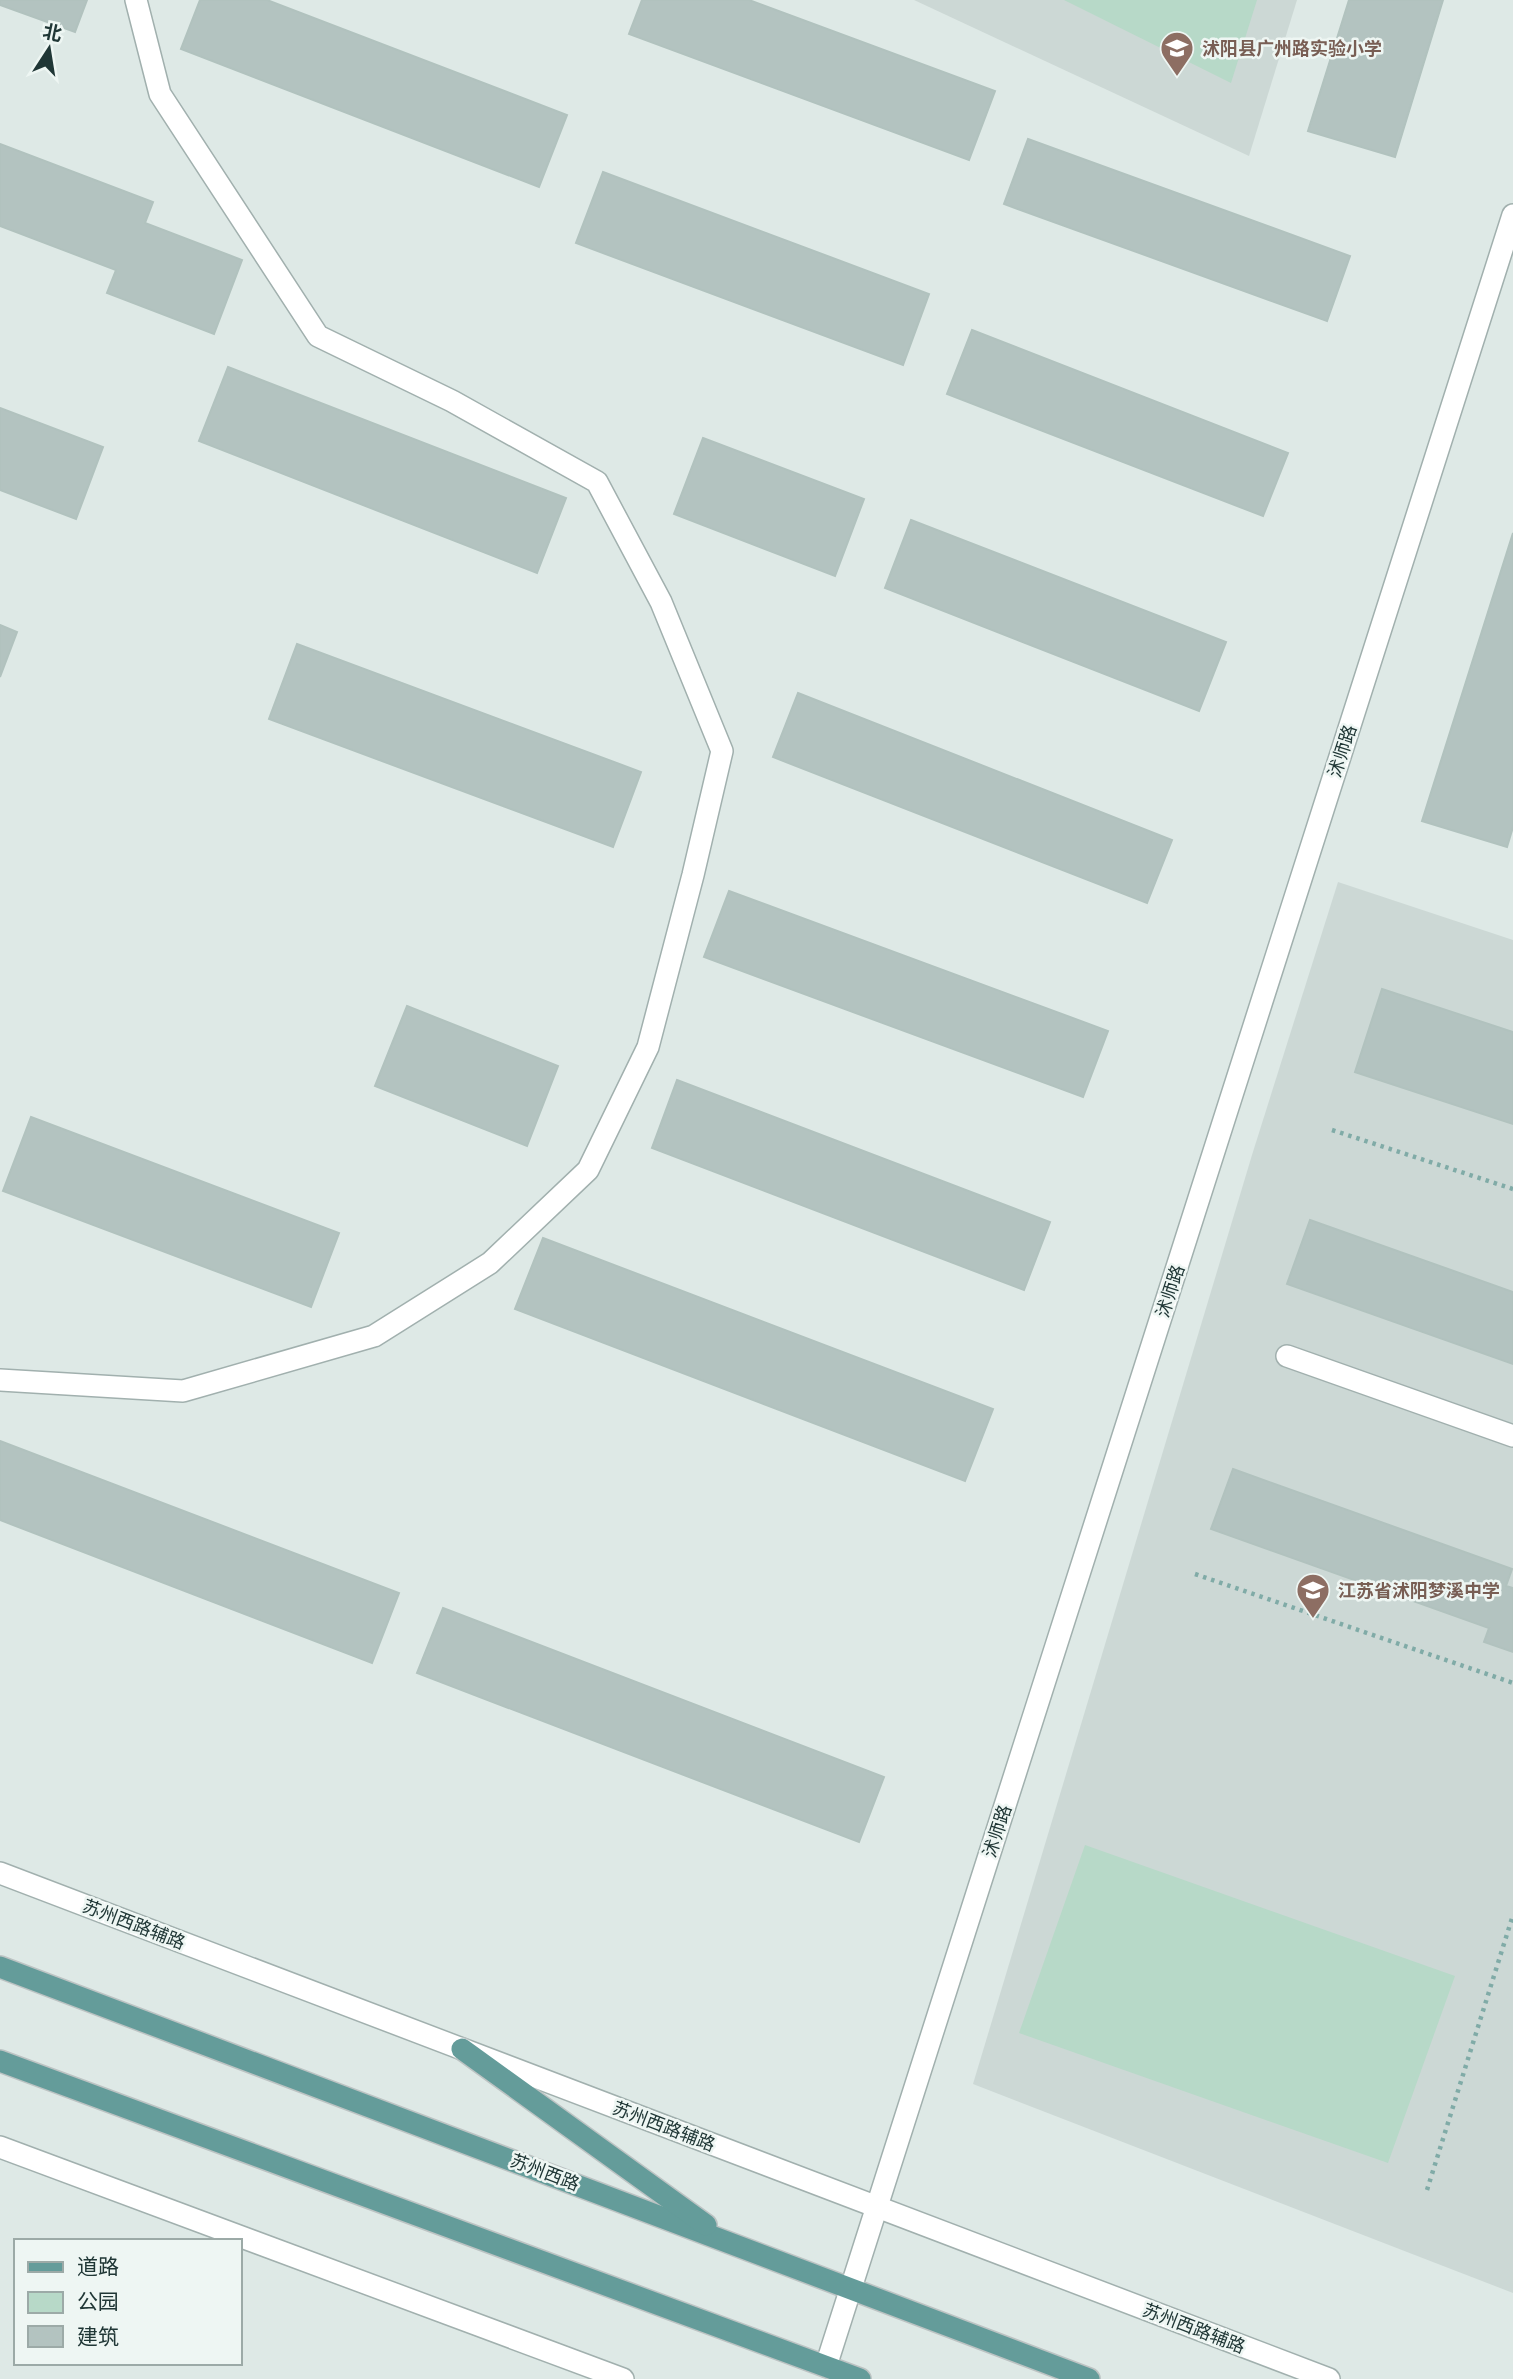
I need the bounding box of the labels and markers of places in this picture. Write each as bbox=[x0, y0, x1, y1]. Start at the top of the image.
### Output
school or university icon: 沭阳县广州路实验小学 bbox=[1158, 29, 1196, 78]
place label: 沭阳县广州路实验小学 bbox=[1202, 37, 1382, 60]
school or university icon: 江苏省沭阳梦溪中学 bbox=[1294, 1571, 1332, 1620]
place label: 江苏省沭阳梦溪中学 bbox=[1338, 1579, 1500, 1602]

